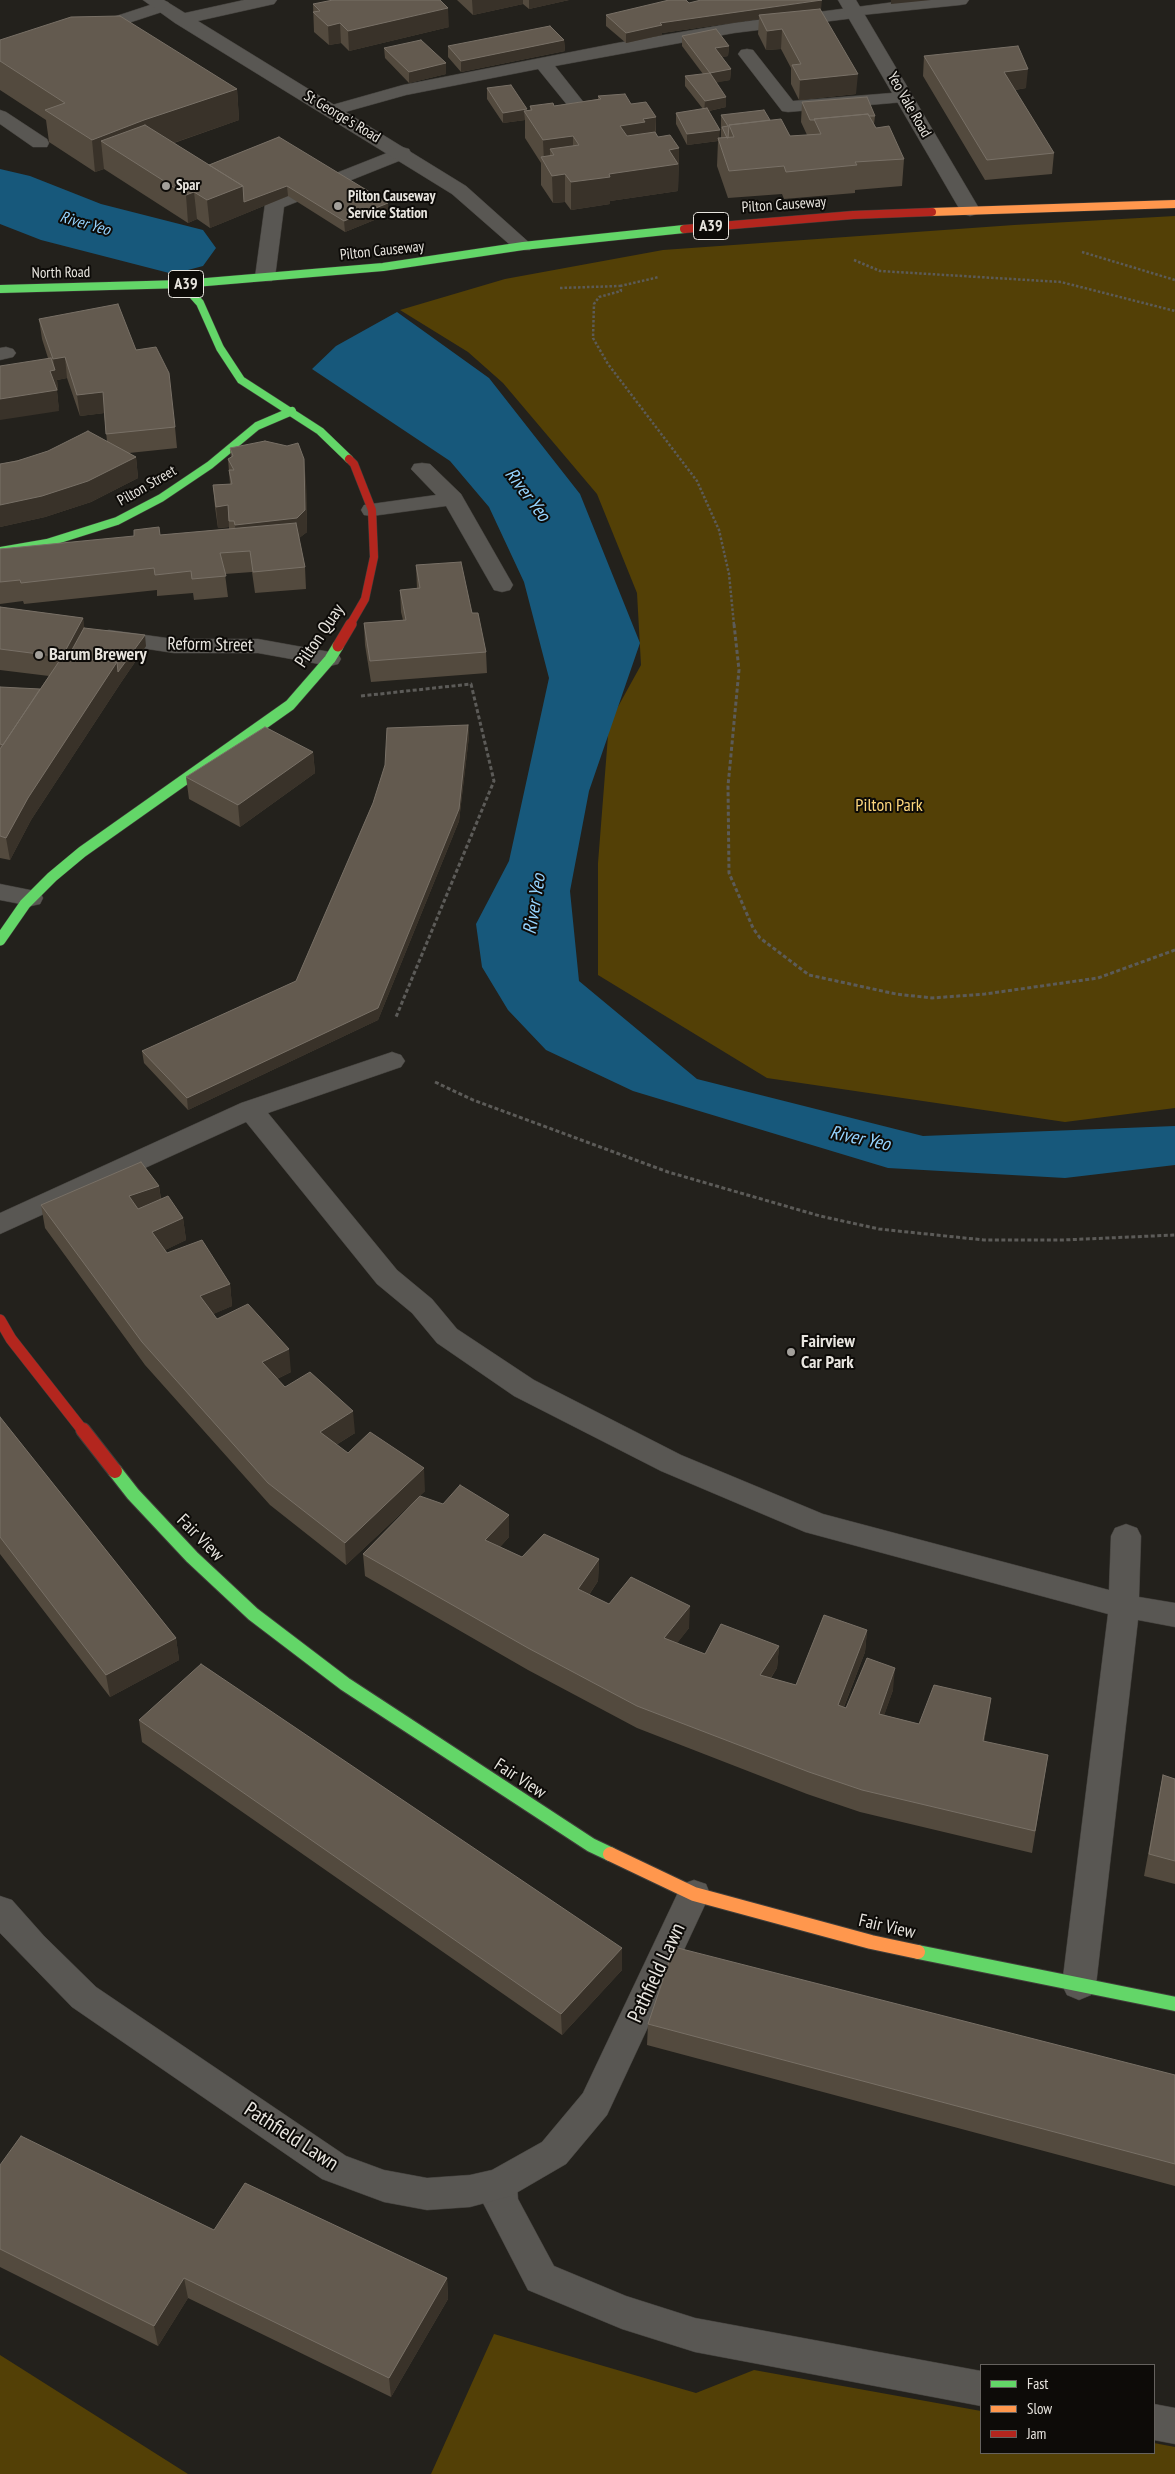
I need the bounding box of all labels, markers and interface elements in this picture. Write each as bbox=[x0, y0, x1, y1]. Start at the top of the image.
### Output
street label: Yeo Vale Road bbox=[883, 69, 935, 141]
street label: St George's Road bbox=[300, 87, 384, 147]
place label: Spar bbox=[176, 177, 200, 195]
marker: Spar bbox=[160, 180, 172, 192]
place label: Pilton Causeway Service Station bbox=[348, 188, 435, 223]
street label: Pilton Causeway bbox=[741, 193, 827, 217]
marker: Pilton Causeway Service Station bbox=[332, 200, 344, 212]
water label: River Yeo bbox=[58, 208, 112, 240]
road number: A39 bbox=[694, 212, 728, 240]
street label: Pilton Causeway bbox=[339, 238, 425, 264]
street label: North Road bbox=[32, 263, 90, 283]
road number: A39 bbox=[168, 270, 204, 298]
street label: Pilton Street bbox=[114, 462, 180, 510]
water label: River Yeo bbox=[500, 464, 554, 526]
street label: Pilton Quay bbox=[291, 600, 349, 672]
street label: Reform Street bbox=[167, 633, 253, 657]
place label: Barum Brewery bbox=[49, 644, 147, 666]
marker: Barum Brewery bbox=[33, 649, 45, 661]
park label: Pilton Park bbox=[855, 795, 923, 817]
water label: River Yeo bbox=[519, 872, 551, 936]
water label: River Yeo bbox=[828, 1122, 892, 1156]
place label: Fairview Car Park bbox=[801, 1331, 855, 1374]
marker: Fairview Car Park bbox=[785, 1346, 797, 1358]
street label: Fair View bbox=[172, 1510, 228, 1566]
street label: Fair View bbox=[490, 1754, 550, 1804]
street label: Fair View bbox=[857, 1910, 917, 1944]
street label: Pathfield Lawn bbox=[623, 1919, 691, 2027]
street label: Pathfield Lawn bbox=[239, 2097, 343, 2177]
legend bbox=[980, 2364, 1155, 2454]
text: Fast bbox=[1027, 2374, 1048, 2393]
text: Slow bbox=[1027, 2399, 1052, 2418]
text: Jam bbox=[1027, 2424, 1046, 2443]

